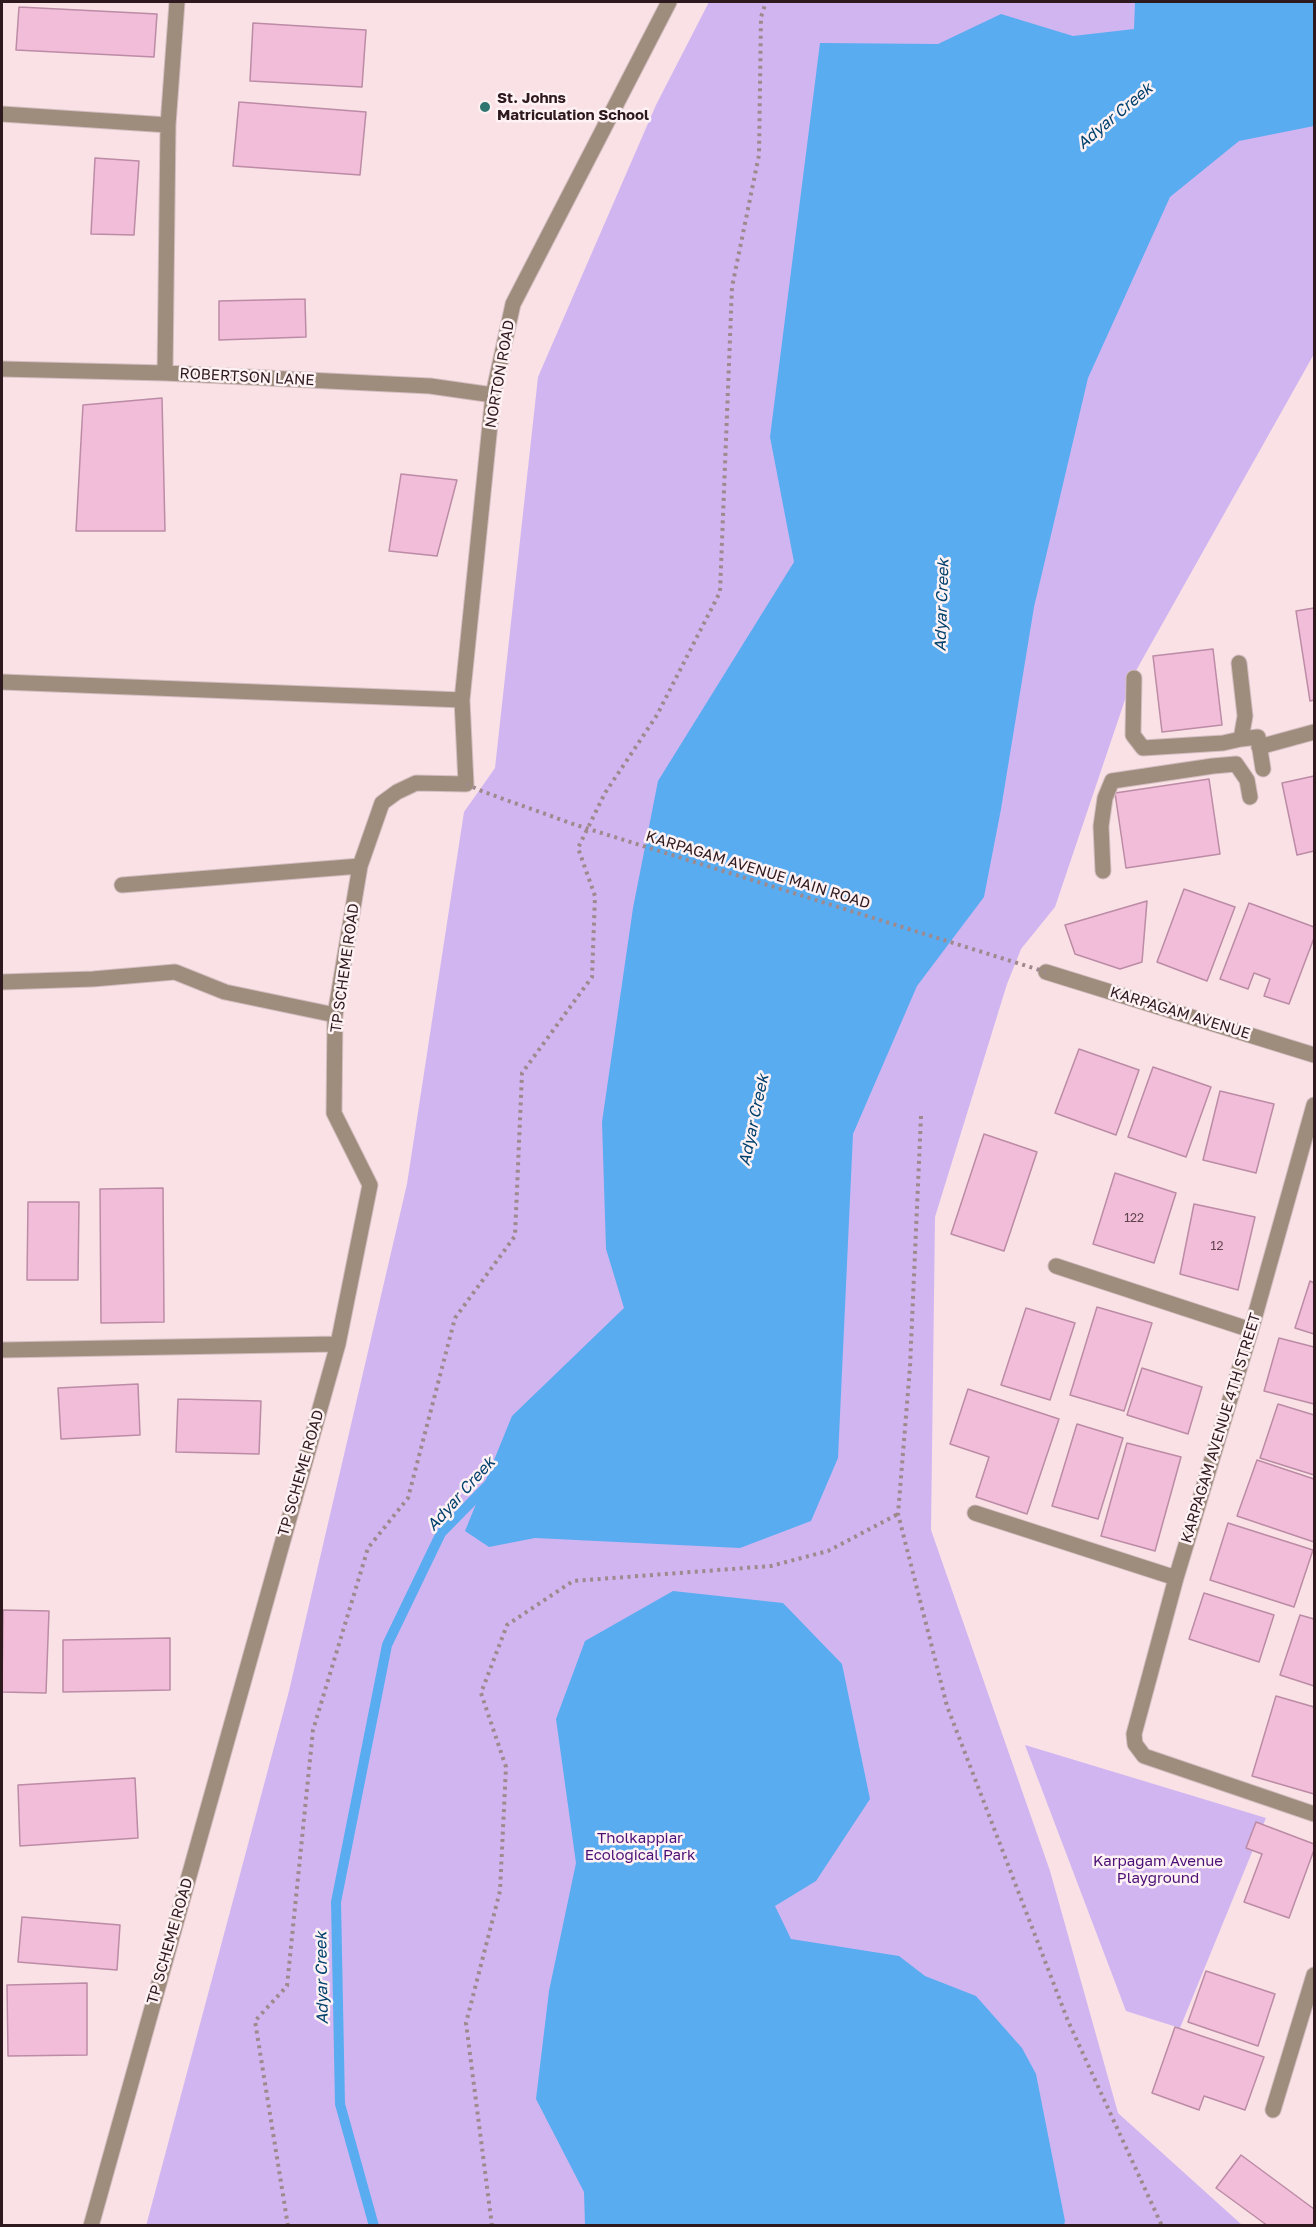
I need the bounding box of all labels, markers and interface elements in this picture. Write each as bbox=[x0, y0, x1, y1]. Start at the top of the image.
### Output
water label: Adyar Creek bbox=[1073, 79, 1157, 153]
place label: St. Johns Matriculation School bbox=[497, 89, 649, 124]
marker: St. Johns Matriculation School bbox=[478, 100, 492, 114]
street label: NORTON ROAD bbox=[482, 319, 518, 429]
street label: ROBERTSON LANE bbox=[179, 364, 315, 390]
water label: Adyar Creek bbox=[931, 558, 953, 652]
street label: KARPAGAM AVENUE MAIN ROAD bbox=[644, 827, 872, 913]
street label: TP SCHEME ROAD bbox=[327, 902, 363, 1034]
street label: KARPAGAM AVENUE bbox=[1108, 983, 1252, 1043]
water label: Adyar Creek bbox=[735, 1073, 773, 1167]
house number: 122 bbox=[1124, 1211, 1144, 1225]
house number: 12 bbox=[1211, 1239, 1223, 1253]
street label: KARPAGAM AVENUE 4TH STREET bbox=[1177, 1311, 1265, 1545]
street label: TP SCHEME ROAD bbox=[274, 1408, 328, 1538]
water label: Adyar Creek bbox=[423, 1453, 499, 1535]
park label: Tholkappiar Ecological Park bbox=[585, 1829, 695, 1864]
park label: Karpagam Avenue Playground bbox=[1093, 1852, 1223, 1887]
street label: TP SCHEME ROAD bbox=[143, 1876, 197, 2006]
water label: Adyar Creek bbox=[312, 1931, 332, 2025]

